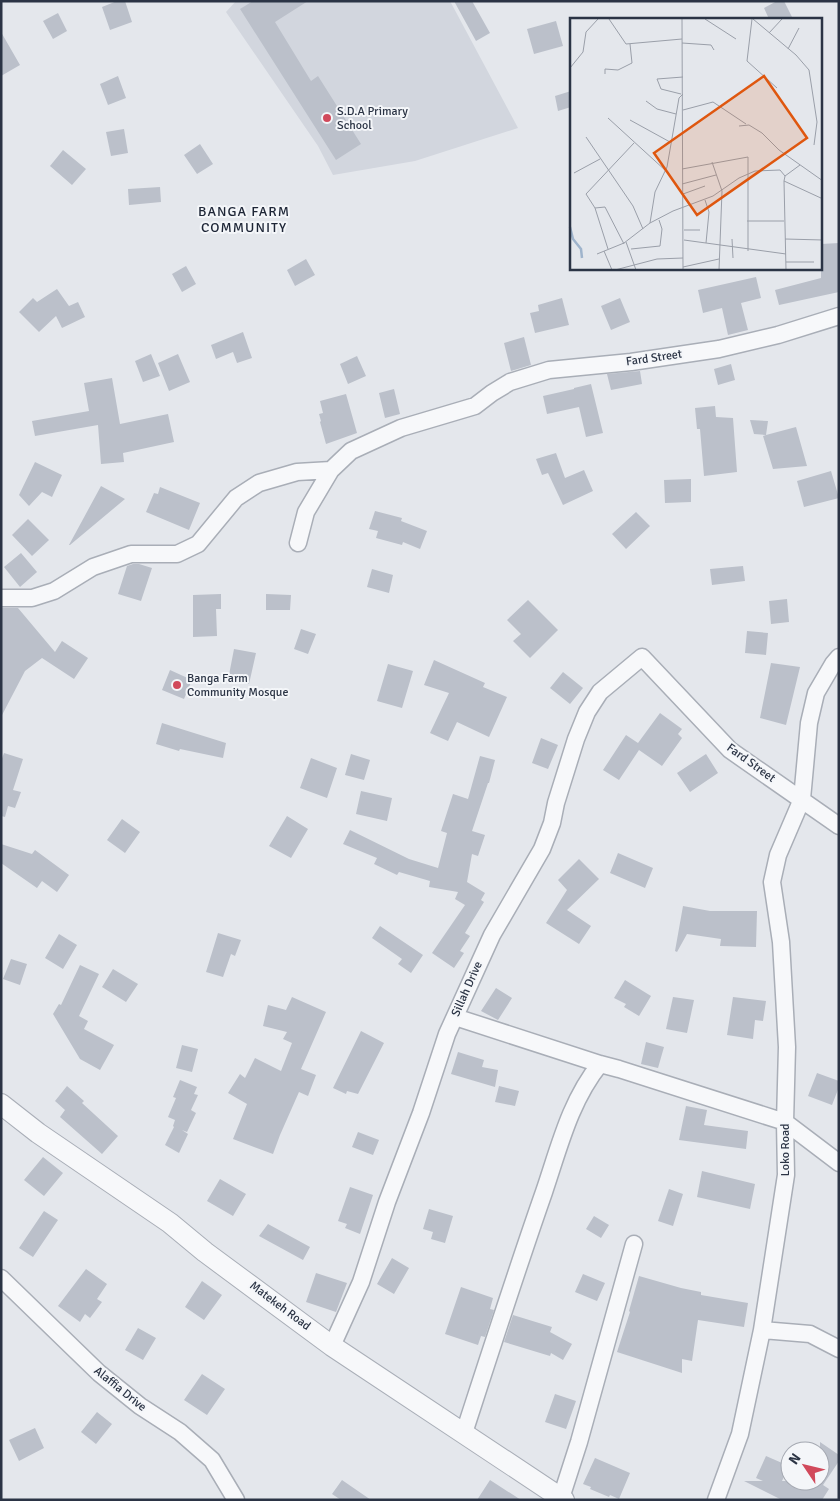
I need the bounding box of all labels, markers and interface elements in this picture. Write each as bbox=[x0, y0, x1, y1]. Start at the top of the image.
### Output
inset map bbox=[570, 18, 822, 270]
place label: S.D.A Primary School bbox=[337, 104, 408, 133]
marker: S.D.A Primary School bbox=[321, 112, 333, 124]
district label: BANGA FARM COMMUNITY bbox=[198, 203, 290, 236]
street label: Fard Street bbox=[625, 347, 683, 369]
place label: Banga Farm Community Mosque bbox=[187, 671, 288, 700]
marker: Banga Farm Community Mosque bbox=[171, 679, 183, 691]
street label: Fard Street bbox=[724, 740, 778, 786]
street label: Sillah Drive bbox=[448, 959, 486, 1019]
street label: Loko Road bbox=[778, 1124, 793, 1176]
street label: Matekeh Road bbox=[247, 1278, 313, 1334]
street label: Alaffia Drive bbox=[91, 1363, 149, 1415]
north arrow bbox=[780, 1441, 830, 1491]
text: N bbox=[785, 1450, 805, 1468]

